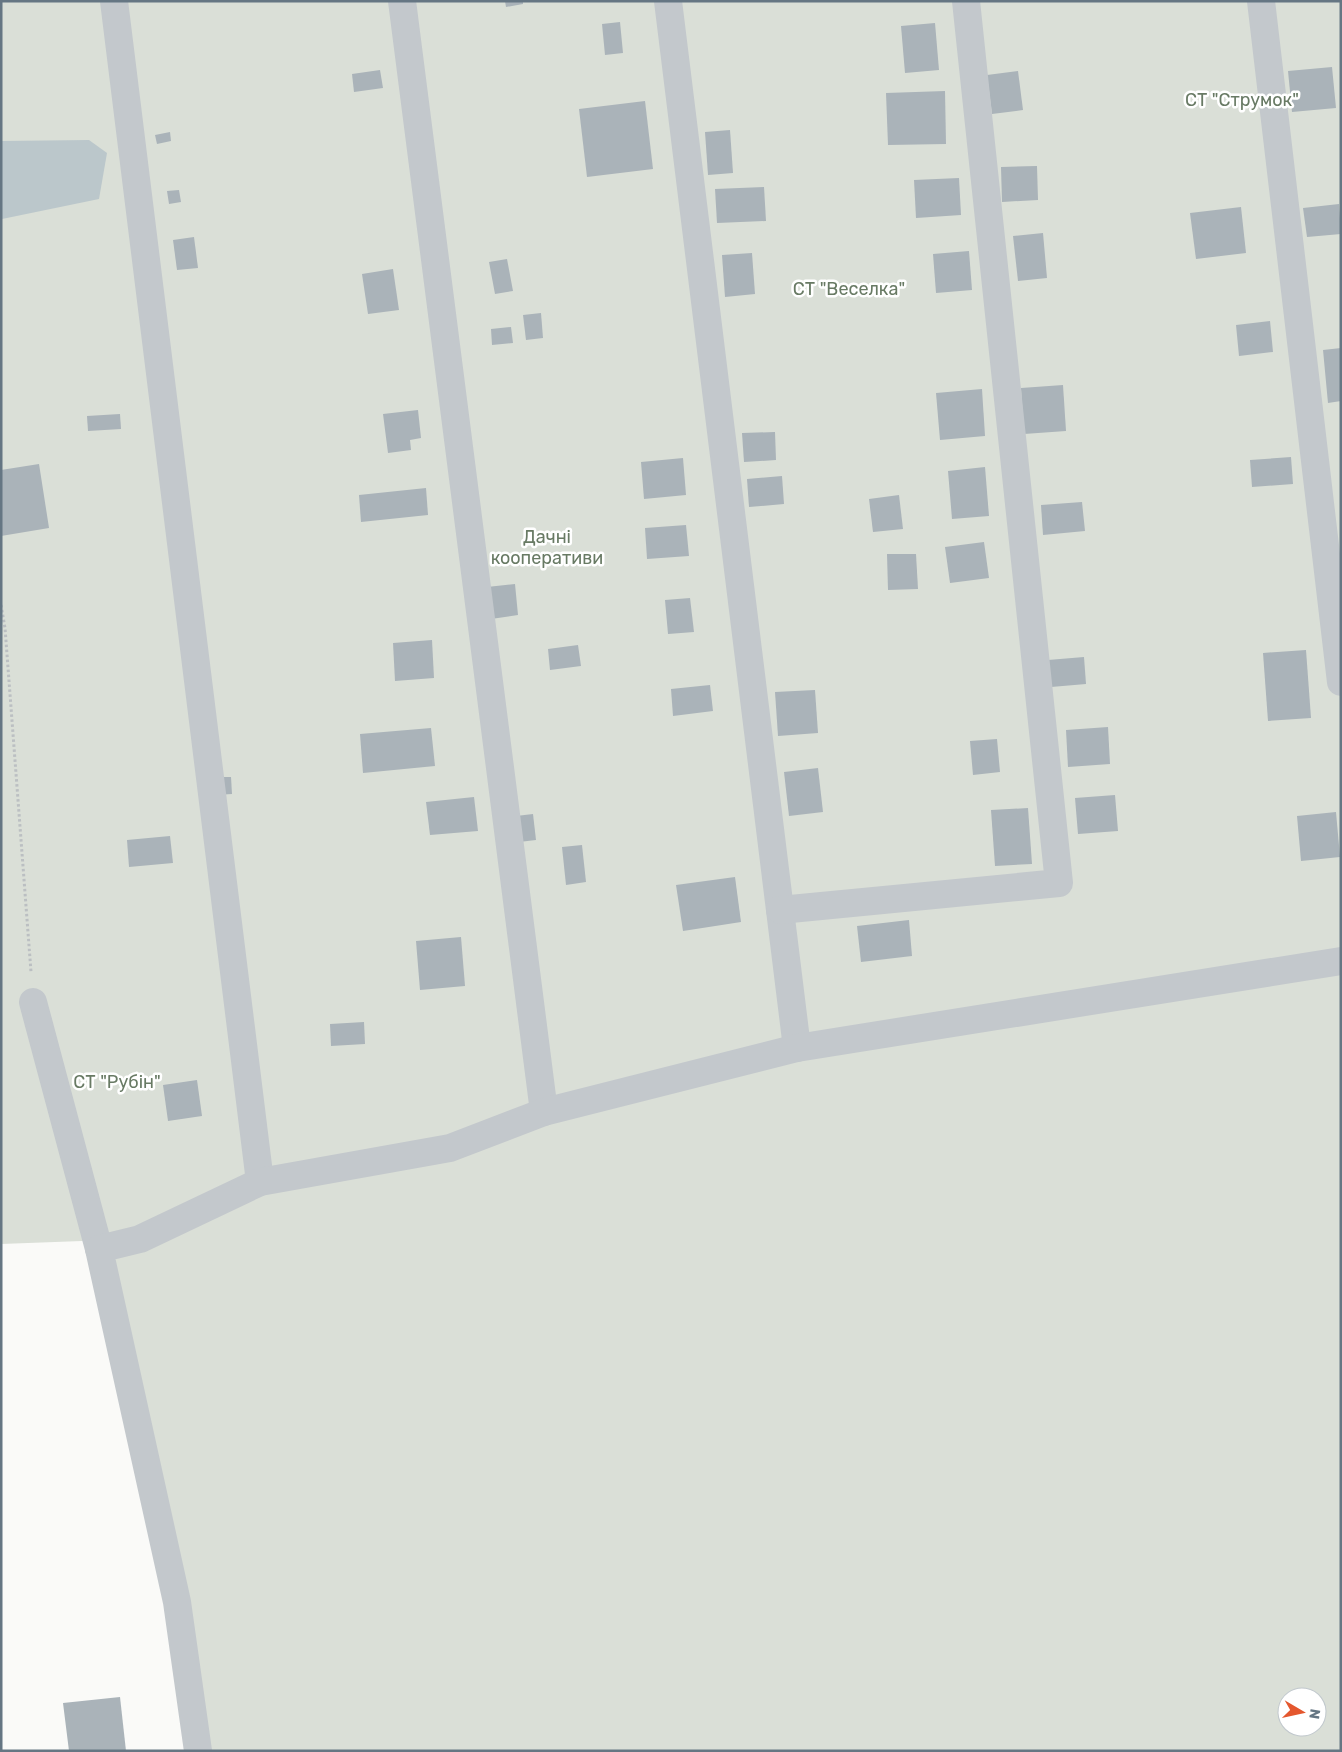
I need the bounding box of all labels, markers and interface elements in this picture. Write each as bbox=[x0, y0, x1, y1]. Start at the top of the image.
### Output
park label: СТ "Струмок" bbox=[1185, 89, 1299, 111]
park label: СТ "Веселка" bbox=[793, 278, 905, 300]
park label: Дачні кооперативи bbox=[491, 526, 603, 569]
park label: СТ "Рубін" bbox=[73, 1071, 161, 1093]
north arrow bbox=[1277, 1687, 1327, 1737]
text: N bbox=[1305, 1708, 1324, 1720]

